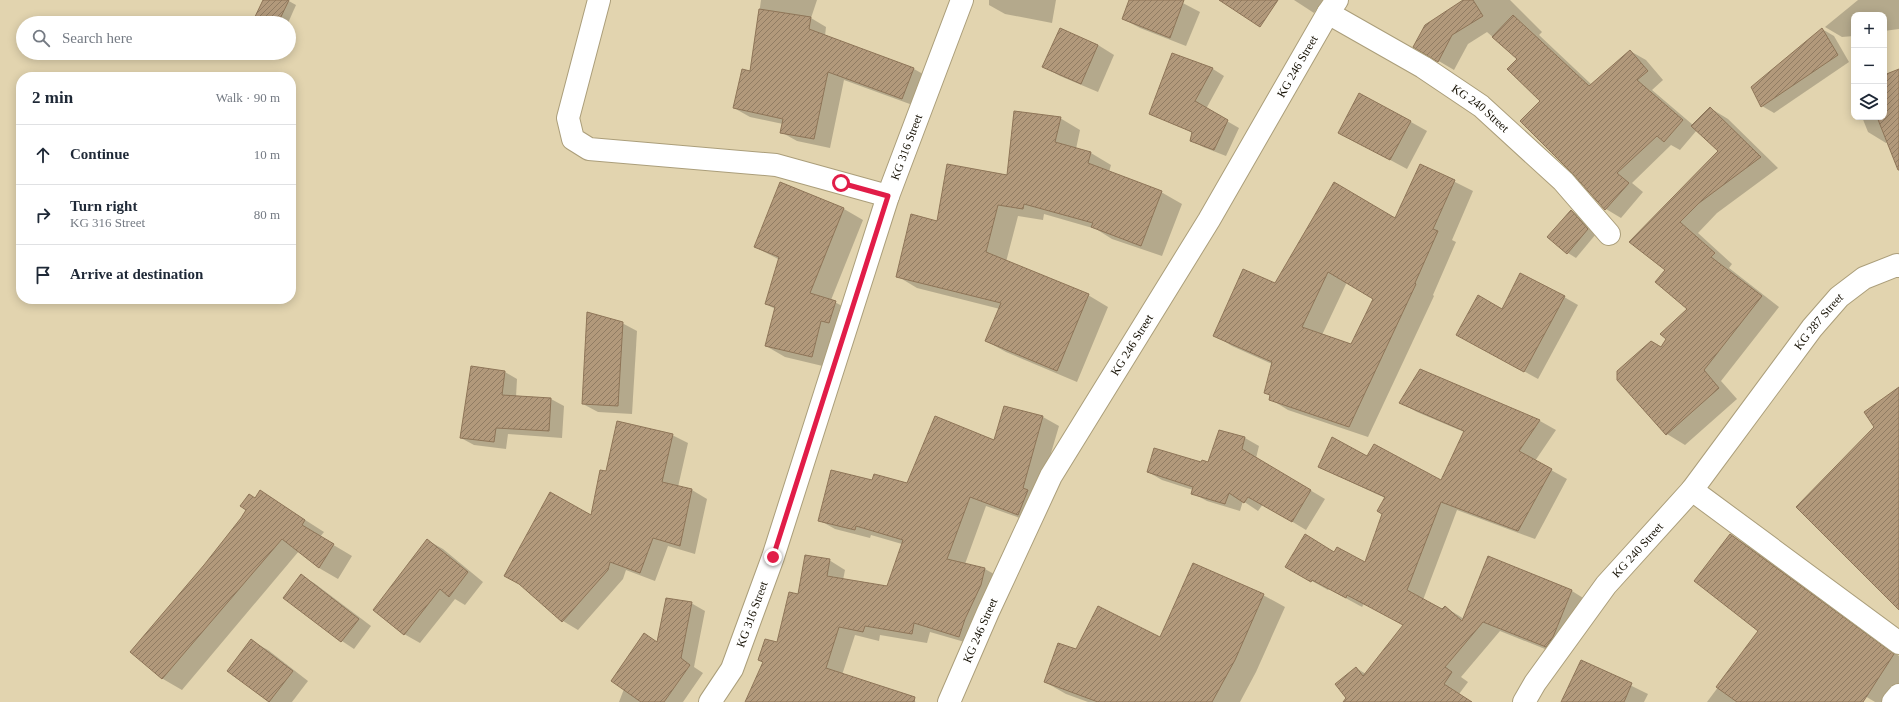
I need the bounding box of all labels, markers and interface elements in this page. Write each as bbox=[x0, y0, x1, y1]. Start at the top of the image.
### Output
map controls bbox=[1851, 12, 1887, 120]
button: + bbox=[1851, 12, 1887, 48]
search box bbox=[16, 16, 296, 60]
icon: search bbox=[30, 27, 52, 49]
text: Search here bbox=[62, 30, 132, 46]
street label: KG 246 Street bbox=[1274, 32, 1321, 100]
button: − bbox=[1851, 48, 1887, 84]
street label: KG 240 Street bbox=[1449, 81, 1512, 136]
button: layers bbox=[1851, 84, 1887, 120]
text: 2 min bbox=[32, 88, 73, 107]
text: Walk · 90 m bbox=[216, 90, 280, 105]
street label: KG 316 Street bbox=[888, 112, 925, 182]
icon: ahead bbox=[32, 144, 54, 166]
text: Continue bbox=[70, 146, 129, 162]
text: 10 m bbox=[254, 147, 280, 162]
route start bbox=[832, 174, 850, 192]
text: Turn right bbox=[70, 198, 137, 214]
icon: right bbox=[32, 204, 54, 226]
text: 80 m bbox=[254, 207, 280, 222]
text: KG 316 Street bbox=[70, 215, 145, 230]
icon: arrive bbox=[32, 264, 54, 286]
text: Arrive at destination bbox=[70, 266, 203, 282]
street label: KG 287 Street bbox=[1791, 289, 1846, 353]
street label: KG 246 Street bbox=[1108, 311, 1156, 378]
street label: KG 240 Street bbox=[1609, 519, 1666, 581]
route end bbox=[764, 548, 782, 566]
street label: KG 316 Street bbox=[734, 579, 771, 649]
street label: KG 246 Street bbox=[960, 595, 1001, 665]

